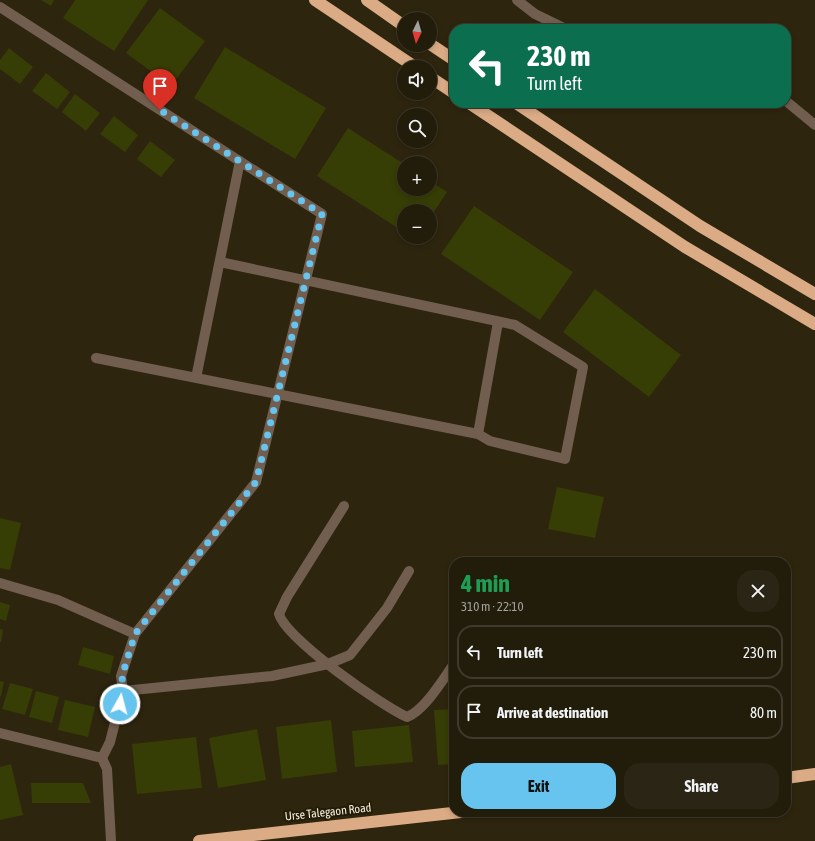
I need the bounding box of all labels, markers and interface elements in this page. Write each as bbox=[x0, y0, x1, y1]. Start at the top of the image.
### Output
north arrow bbox=[397, 12, 437, 52]
map controls bbox=[397, 12, 437, 244]
icon: left bbox=[461, 40, 513, 92]
text: 230 m bbox=[527, 40, 590, 72]
button: sound bbox=[397, 60, 437, 100]
pin bbox=[143, 69, 177, 110]
text: Turn left bbox=[527, 73, 582, 94]
icon: arrive bbox=[149, 75, 171, 97]
button: search bbox=[397, 108, 437, 148]
button: + bbox=[397, 156, 437, 196]
button: − bbox=[397, 204, 437, 244]
text: 4 min bbox=[461, 570, 510, 597]
button: close bbox=[737, 570, 779, 612]
text: 310 m · 22:10 bbox=[461, 599, 524, 614]
icon: left bbox=[463, 641, 485, 663]
text: Turn left bbox=[497, 644, 543, 661]
text: 230 m bbox=[743, 644, 777, 661]
position arrow bbox=[99, 683, 141, 725]
icon: arrive bbox=[463, 701, 485, 723]
text: Arrive at destination bbox=[497, 704, 608, 721]
text: 80 m bbox=[750, 704, 777, 721]
button: Exit bbox=[461, 763, 616, 809]
button: Share bbox=[624, 763, 779, 809]
street label: Urse Talegaon Road bbox=[284, 800, 372, 824]

